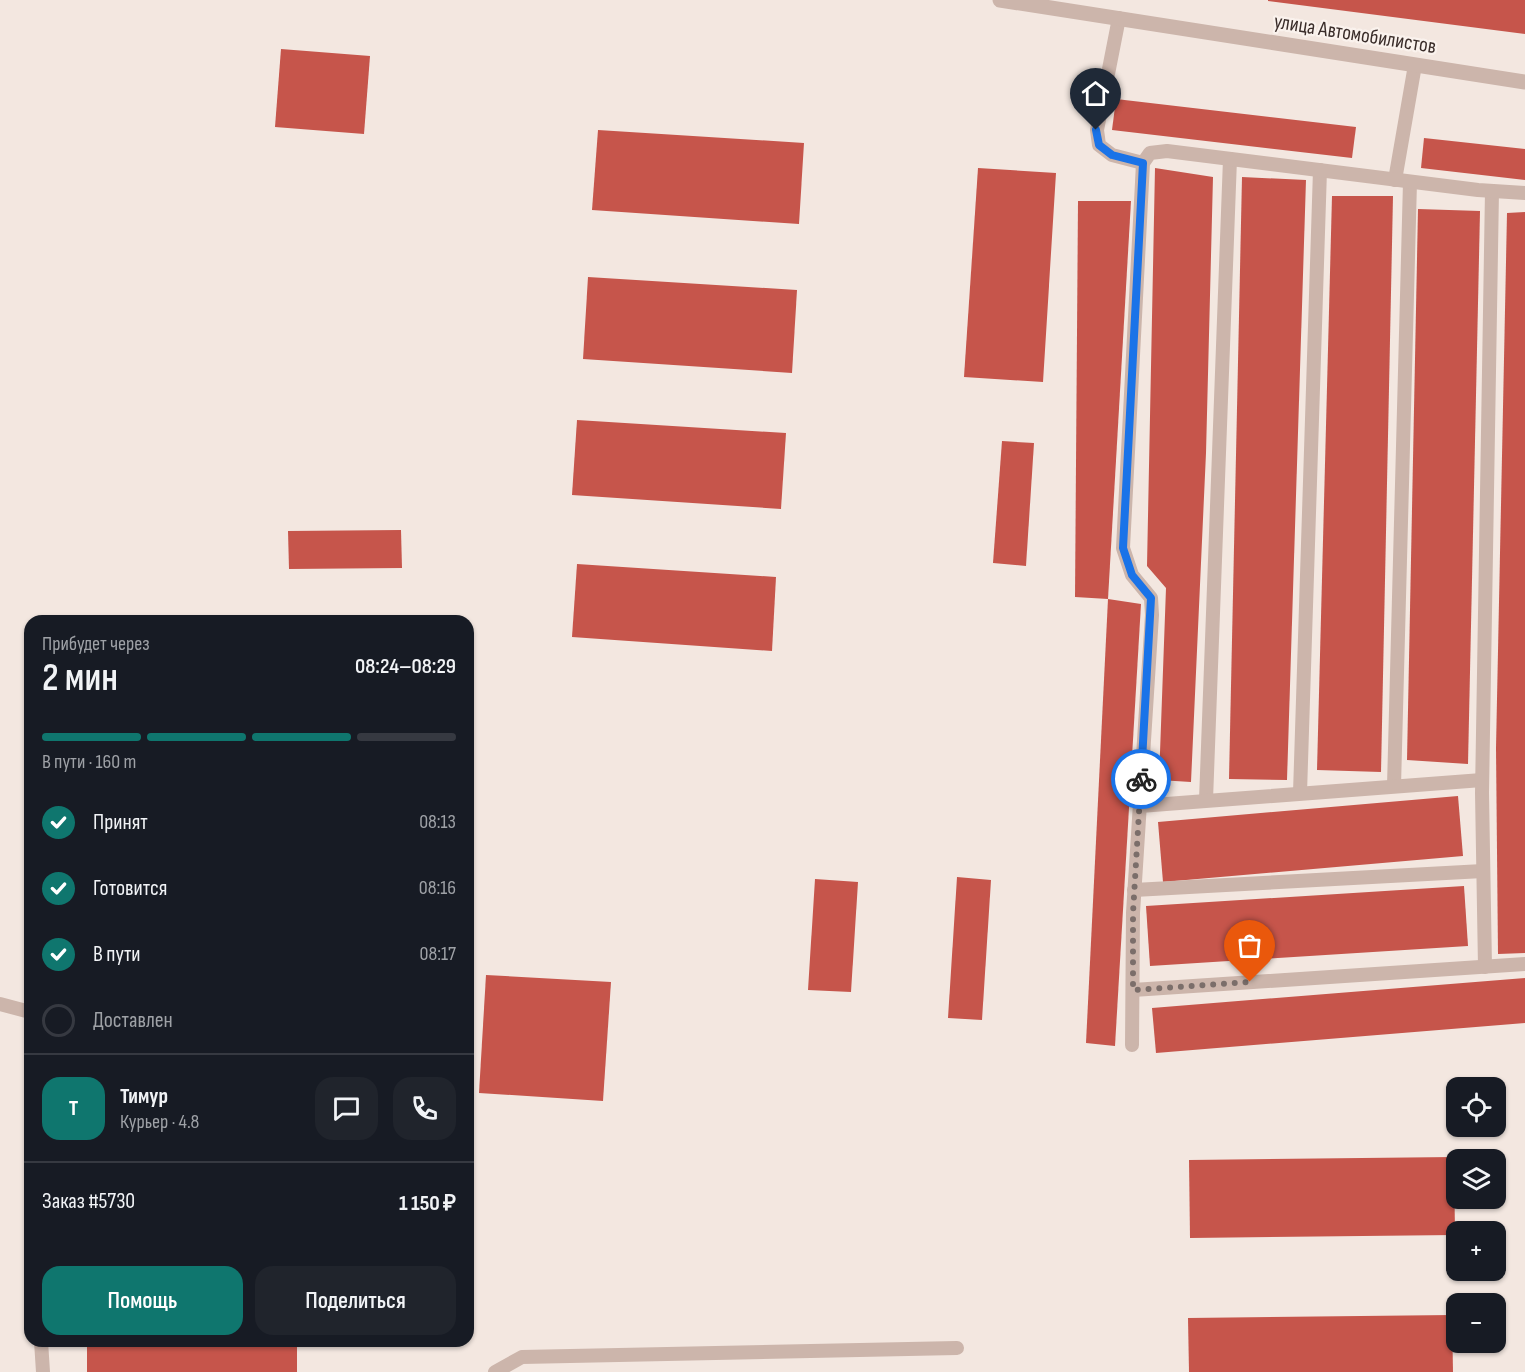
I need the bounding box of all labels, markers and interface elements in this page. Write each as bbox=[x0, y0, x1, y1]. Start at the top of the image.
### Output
street label: улица Автомобилистов bbox=[1272, 9, 1438, 59]
pin bbox=[1070, 68, 1121, 130]
icon: home bbox=[1079, 77, 1112, 110]
text: Прибудет через bbox=[42, 632, 150, 656]
text: 08:24–08:29 bbox=[355, 653, 456, 680]
text: 2 мин bbox=[42, 655, 118, 702]
courier bbox=[1111, 749, 1171, 809]
text: В пути · 160 m bbox=[42, 750, 136, 774]
icon: bike bbox=[1125, 763, 1158, 796]
icon: check bbox=[42, 806, 75, 839]
text: Принят bbox=[93, 809, 148, 836]
text: 08:13 bbox=[419, 810, 456, 834]
icon: check bbox=[42, 872, 75, 905]
text: Готовится bbox=[93, 875, 167, 902]
text: 08:16 bbox=[419, 876, 456, 900]
pin bbox=[1224, 920, 1275, 982]
icon: bag bbox=[1233, 929, 1266, 962]
icon: check bbox=[42, 938, 75, 971]
text: В пути bbox=[93, 941, 141, 968]
text: 08:17 bbox=[420, 942, 456, 966]
text: Доставлен bbox=[93, 1007, 173, 1034]
button: chat bbox=[315, 1077, 378, 1140]
button: phone bbox=[393, 1077, 456, 1140]
map controls bbox=[1446, 1077, 1506, 1353]
button: locate bbox=[1446, 1077, 1506, 1137]
text: Тимур bbox=[120, 1083, 168, 1110]
text: Т bbox=[69, 1095, 78, 1122]
text: Курьер · 4.8 bbox=[120, 1110, 199, 1134]
button: layers bbox=[1446, 1149, 1506, 1209]
text: Заказ #5730 bbox=[42, 1188, 135, 1215]
text: 1 150 ₽ bbox=[399, 1190, 456, 1217]
button: + bbox=[1446, 1221, 1506, 1281]
button: Помощь bbox=[42, 1266, 243, 1335]
button: Поделиться bbox=[255, 1266, 456, 1335]
button: − bbox=[1446, 1293, 1506, 1353]

